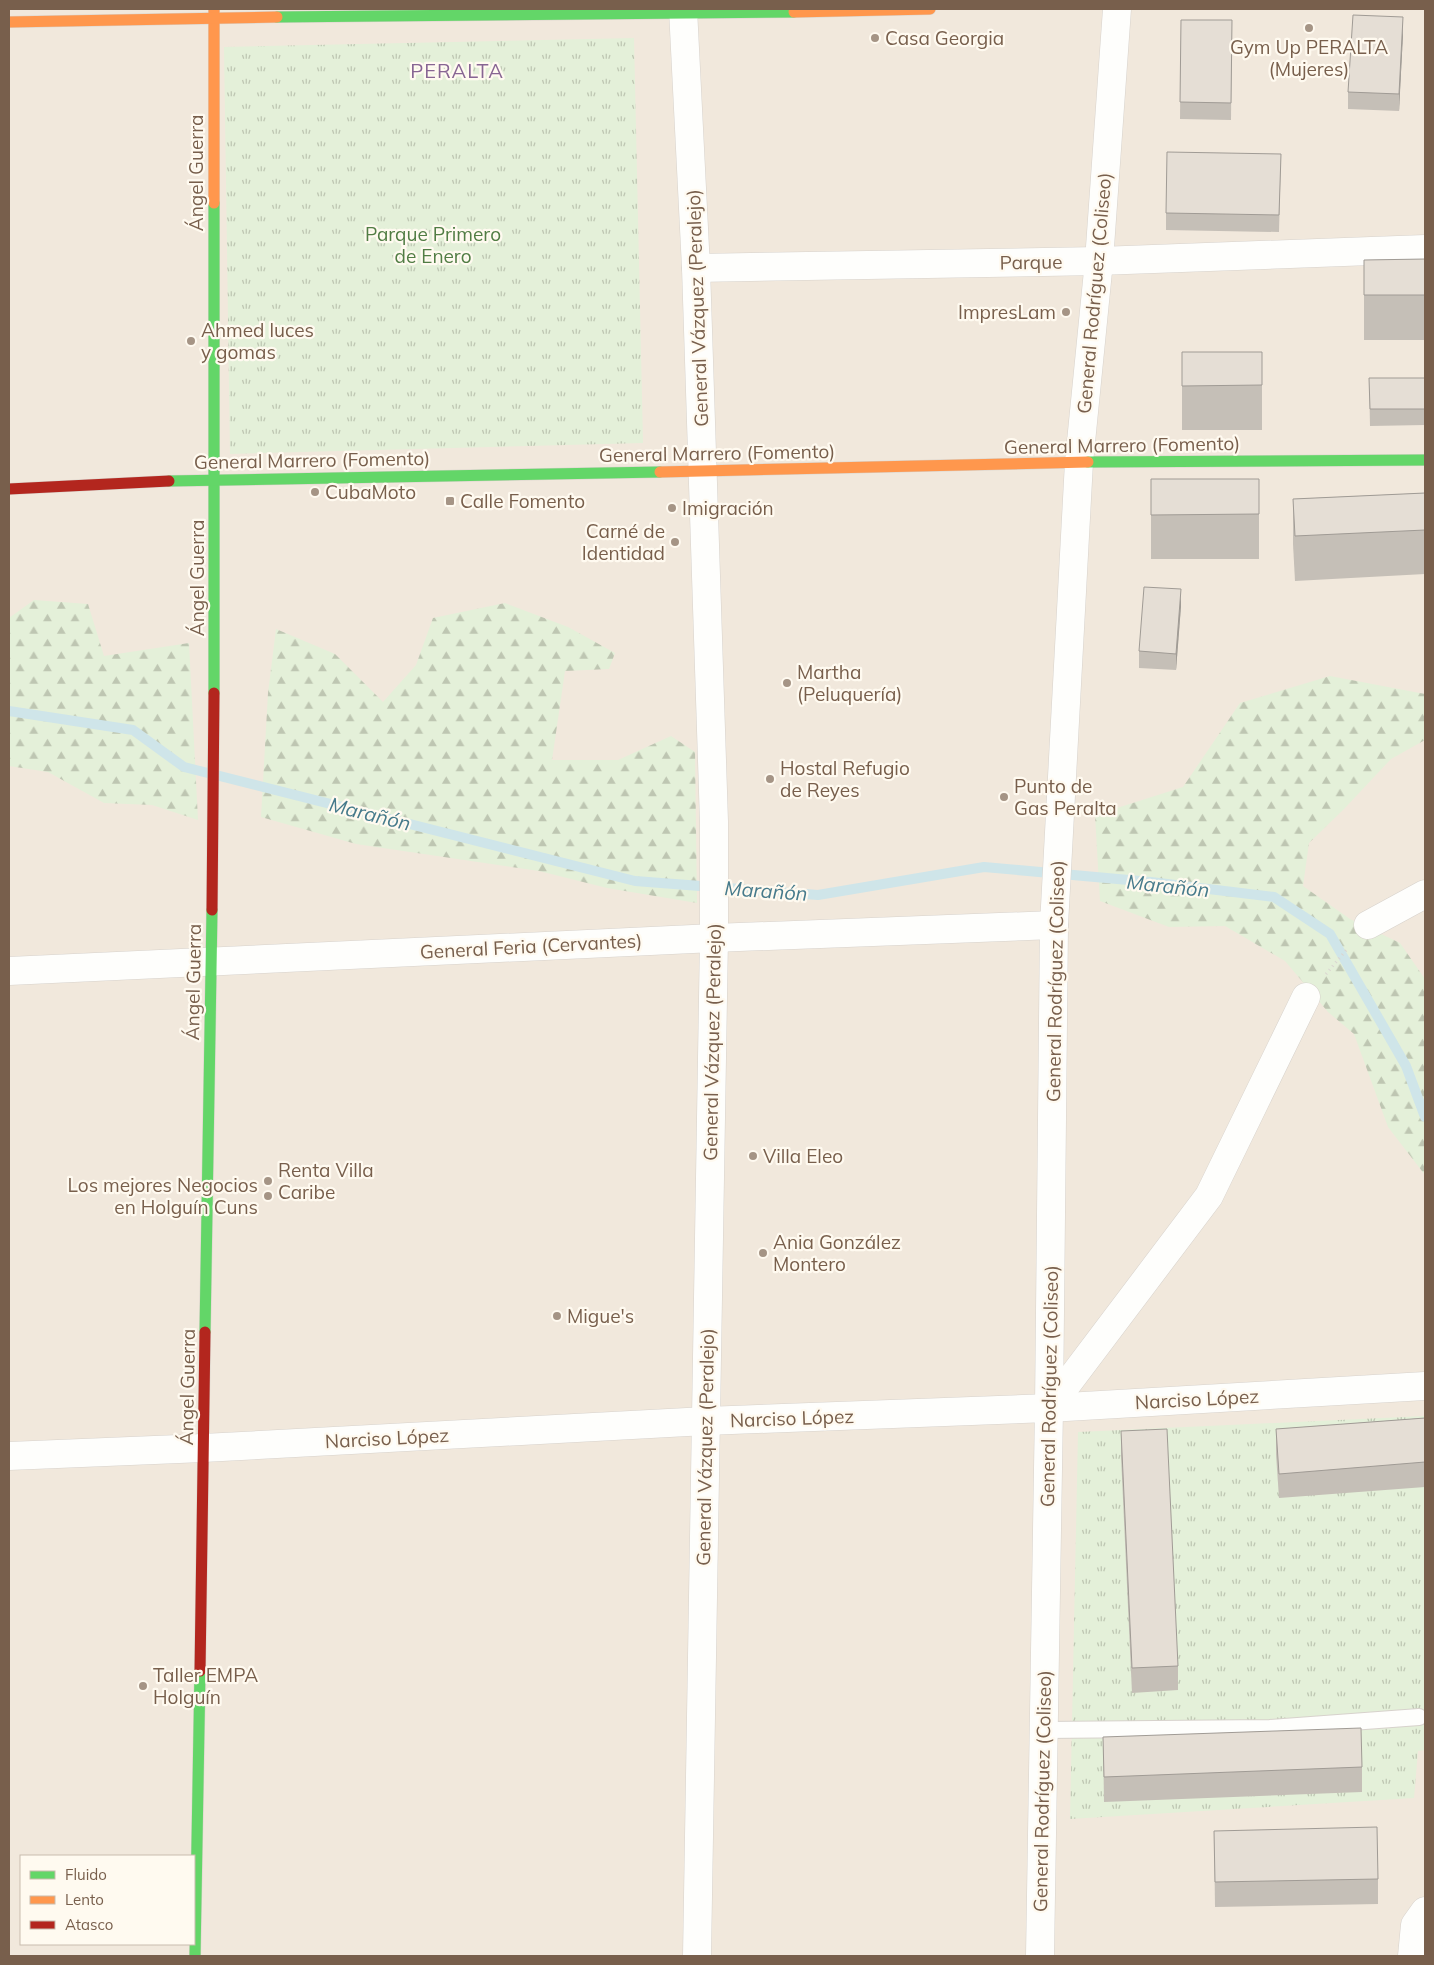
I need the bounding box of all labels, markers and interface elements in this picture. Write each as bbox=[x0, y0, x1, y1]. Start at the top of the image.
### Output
marker: Gym Up PERALTA (Mujeres) bbox=[1303, 22, 1315, 34]
place label: Casa Georgia bbox=[885, 26, 1004, 50]
marker: Casa Georgia bbox=[869, 32, 881, 44]
place label: Gym Up PERALTA (Mujeres) bbox=[1230, 35, 1388, 81]
district label: PERALTA bbox=[410, 58, 504, 83]
street label: Ángel Guerra bbox=[184, 115, 208, 231]
street label: General Rodríguez (Coliseo) bbox=[1071, 171, 1117, 415]
street label: General Vázquez (Peralejo) bbox=[681, 189, 713, 427]
park label: Parque Primero de Enero bbox=[365, 222, 501, 268]
street label: Parque bbox=[999, 249, 1063, 275]
place label: ImpresLam bbox=[958, 300, 1056, 324]
marker: ImpresLam bbox=[1060, 306, 1072, 318]
place label: Ahmed luces y gomas bbox=[201, 318, 314, 364]
marker: Ahmed luces y gomas bbox=[185, 335, 197, 347]
street label: General Marrero (Fomento) bbox=[1004, 431, 1240, 459]
street label: General Marrero (Fomento) bbox=[599, 439, 835, 467]
street label: General Marrero (Fomento) bbox=[194, 446, 430, 474]
place label: CubaMoto bbox=[325, 480, 416, 504]
marker: CubaMoto bbox=[309, 486, 321, 498]
place label: Calle Fomento bbox=[460, 489, 585, 513]
marker: Calle Fomento bbox=[444, 495, 456, 507]
place label: Imigración bbox=[682, 496, 774, 520]
marker: Imigración bbox=[666, 502, 678, 514]
place label: Carné de Identidad bbox=[582, 519, 665, 565]
street label: Ángel Guerra bbox=[185, 520, 209, 636]
marker: Carné de Identidad bbox=[669, 536, 681, 548]
place label: Martha (Peluquería) bbox=[797, 660, 902, 706]
marker: Martha (Peluquería) bbox=[781, 677, 793, 689]
place label: Hostal Refugio de Reyes bbox=[780, 756, 910, 802]
marker: Hostal Refugio de Reyes bbox=[764, 773, 776, 785]
place label: Punto de Gas Peralta bbox=[1014, 774, 1117, 820]
water label: Marañón bbox=[327, 791, 414, 836]
marker: Punto de Gas Peralta bbox=[998, 791, 1010, 803]
street label: General Rodríguez (Coliseo) bbox=[1041, 860, 1069, 1102]
water label: Marañón bbox=[1125, 869, 1211, 902]
water label: Marañón bbox=[724, 875, 808, 906]
street label: Ángel Guerra bbox=[180, 923, 206, 1041]
street label: General Vázquez (Peralejo) bbox=[698, 923, 726, 1161]
street label: General Feria (Cervantes) bbox=[419, 928, 643, 964]
place label: Villa Eleo bbox=[763, 1144, 843, 1168]
marker: Villa Eleo bbox=[747, 1150, 759, 1162]
place label: Renta Villa Caribe bbox=[278, 1158, 374, 1204]
place label: Los mejores Negocios en Holguín Cuns bbox=[68, 1173, 258, 1219]
marker: Renta Villa Caribe bbox=[262, 1175, 274, 1187]
marker: Los mejores Negocios en Holguín Cuns bbox=[262, 1190, 274, 1202]
place label: Ania González Montero bbox=[773, 1230, 901, 1276]
marker: Ania González Montero bbox=[757, 1247, 769, 1259]
street label: General Rodríguez (Coliseo) bbox=[1035, 1265, 1063, 1507]
place label: Migue's bbox=[567, 1304, 634, 1328]
marker: Migue's bbox=[551, 1310, 563, 1322]
street label: Ángel Guerra bbox=[174, 1328, 200, 1446]
street label: General Vázquez (Peralejo) bbox=[691, 1328, 719, 1566]
street label: Narciso López bbox=[1134, 1384, 1260, 1414]
street label: Narciso López bbox=[730, 1404, 855, 1432]
street label: Narciso López bbox=[324, 1423, 450, 1453]
place label: Taller EMPA Holguín bbox=[153, 1663, 258, 1709]
street label: General Rodríguez (Coliseo) bbox=[1028, 1670, 1056, 1912]
marker: Taller EMPA Holguín bbox=[137, 1680, 149, 1692]
legend bbox=[20, 1855, 195, 1945]
text: Fluido bbox=[65, 1865, 107, 1884]
text: Lento bbox=[65, 1890, 104, 1909]
text: Atasco bbox=[65, 1915, 113, 1934]

